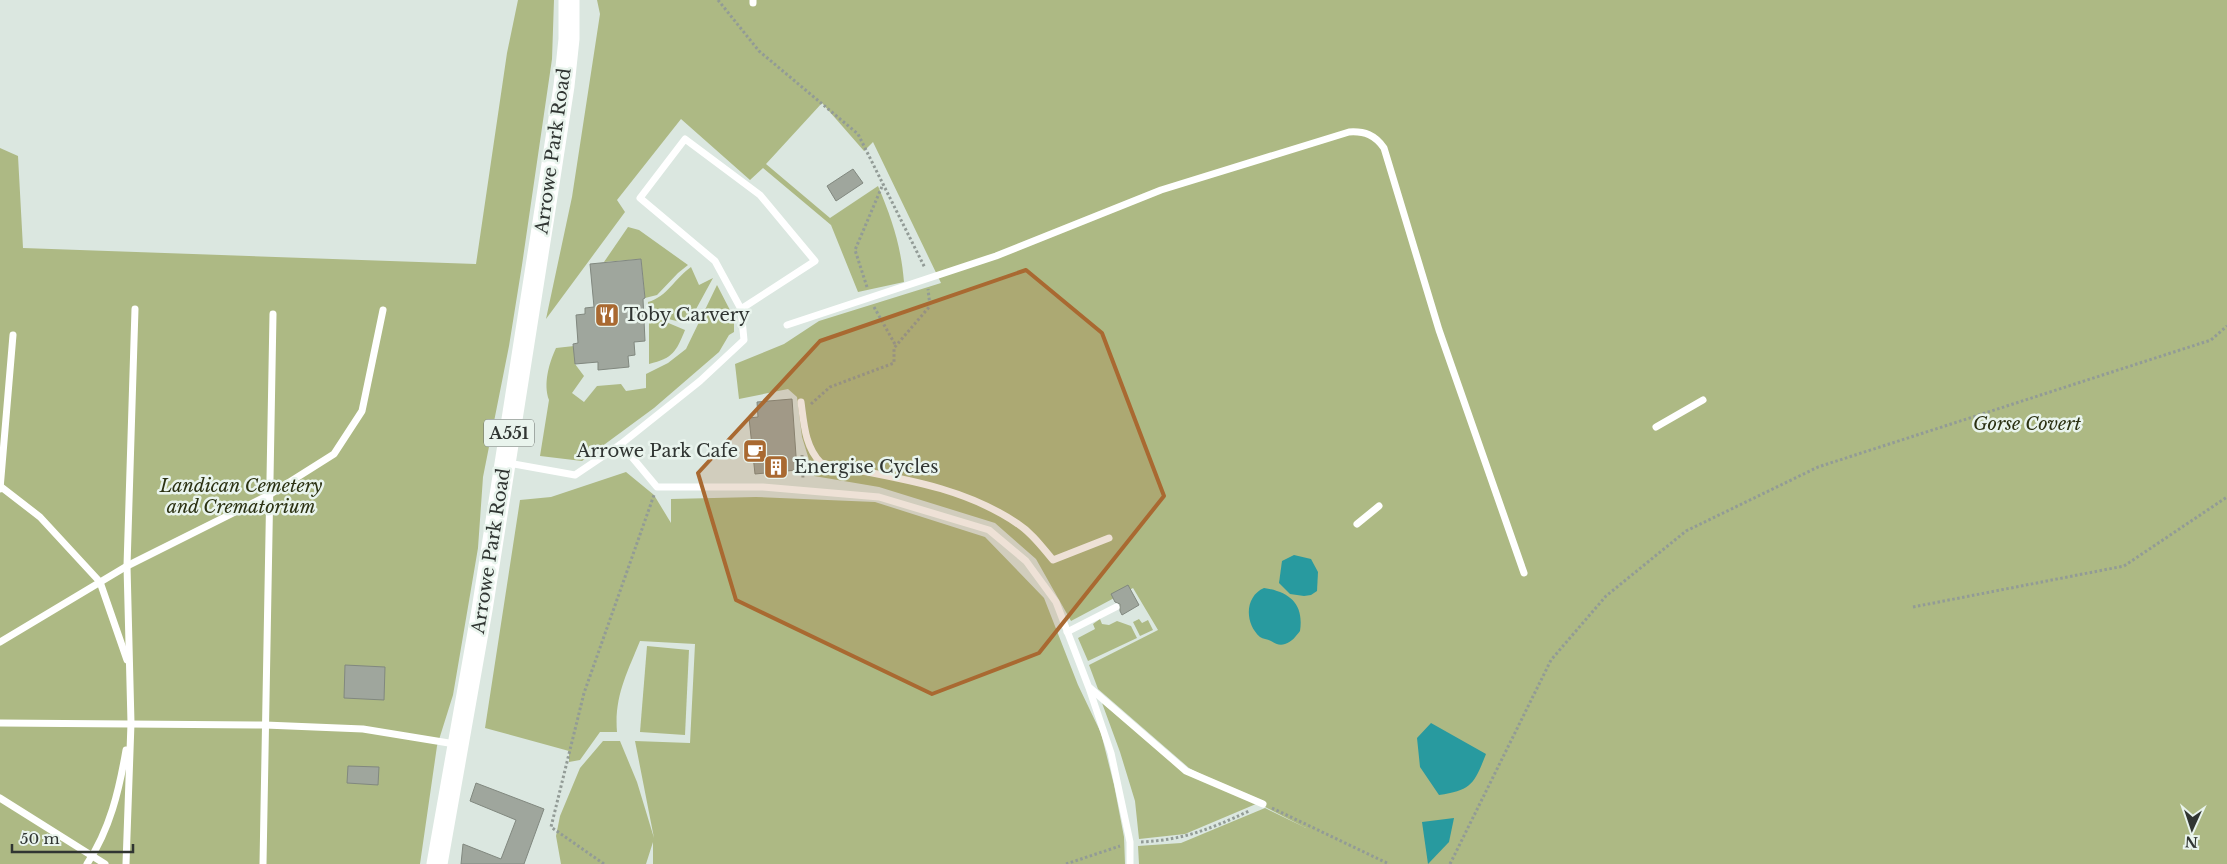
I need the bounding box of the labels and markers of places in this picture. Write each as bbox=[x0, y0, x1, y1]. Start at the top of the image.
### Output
restaurant icon: Toby Carvery bbox=[594, 302, 620, 328]
place label: Toby Carvery bbox=[624, 304, 750, 326]
cafe icon: Arrowe Park Cafe bbox=[742, 438, 768, 464]
place label: Arrowe Park Cafe bbox=[576, 440, 738, 462]
building icon: Energise Cycles bbox=[763, 454, 789, 480]
place label: Energise Cycles bbox=[794, 456, 939, 478]

